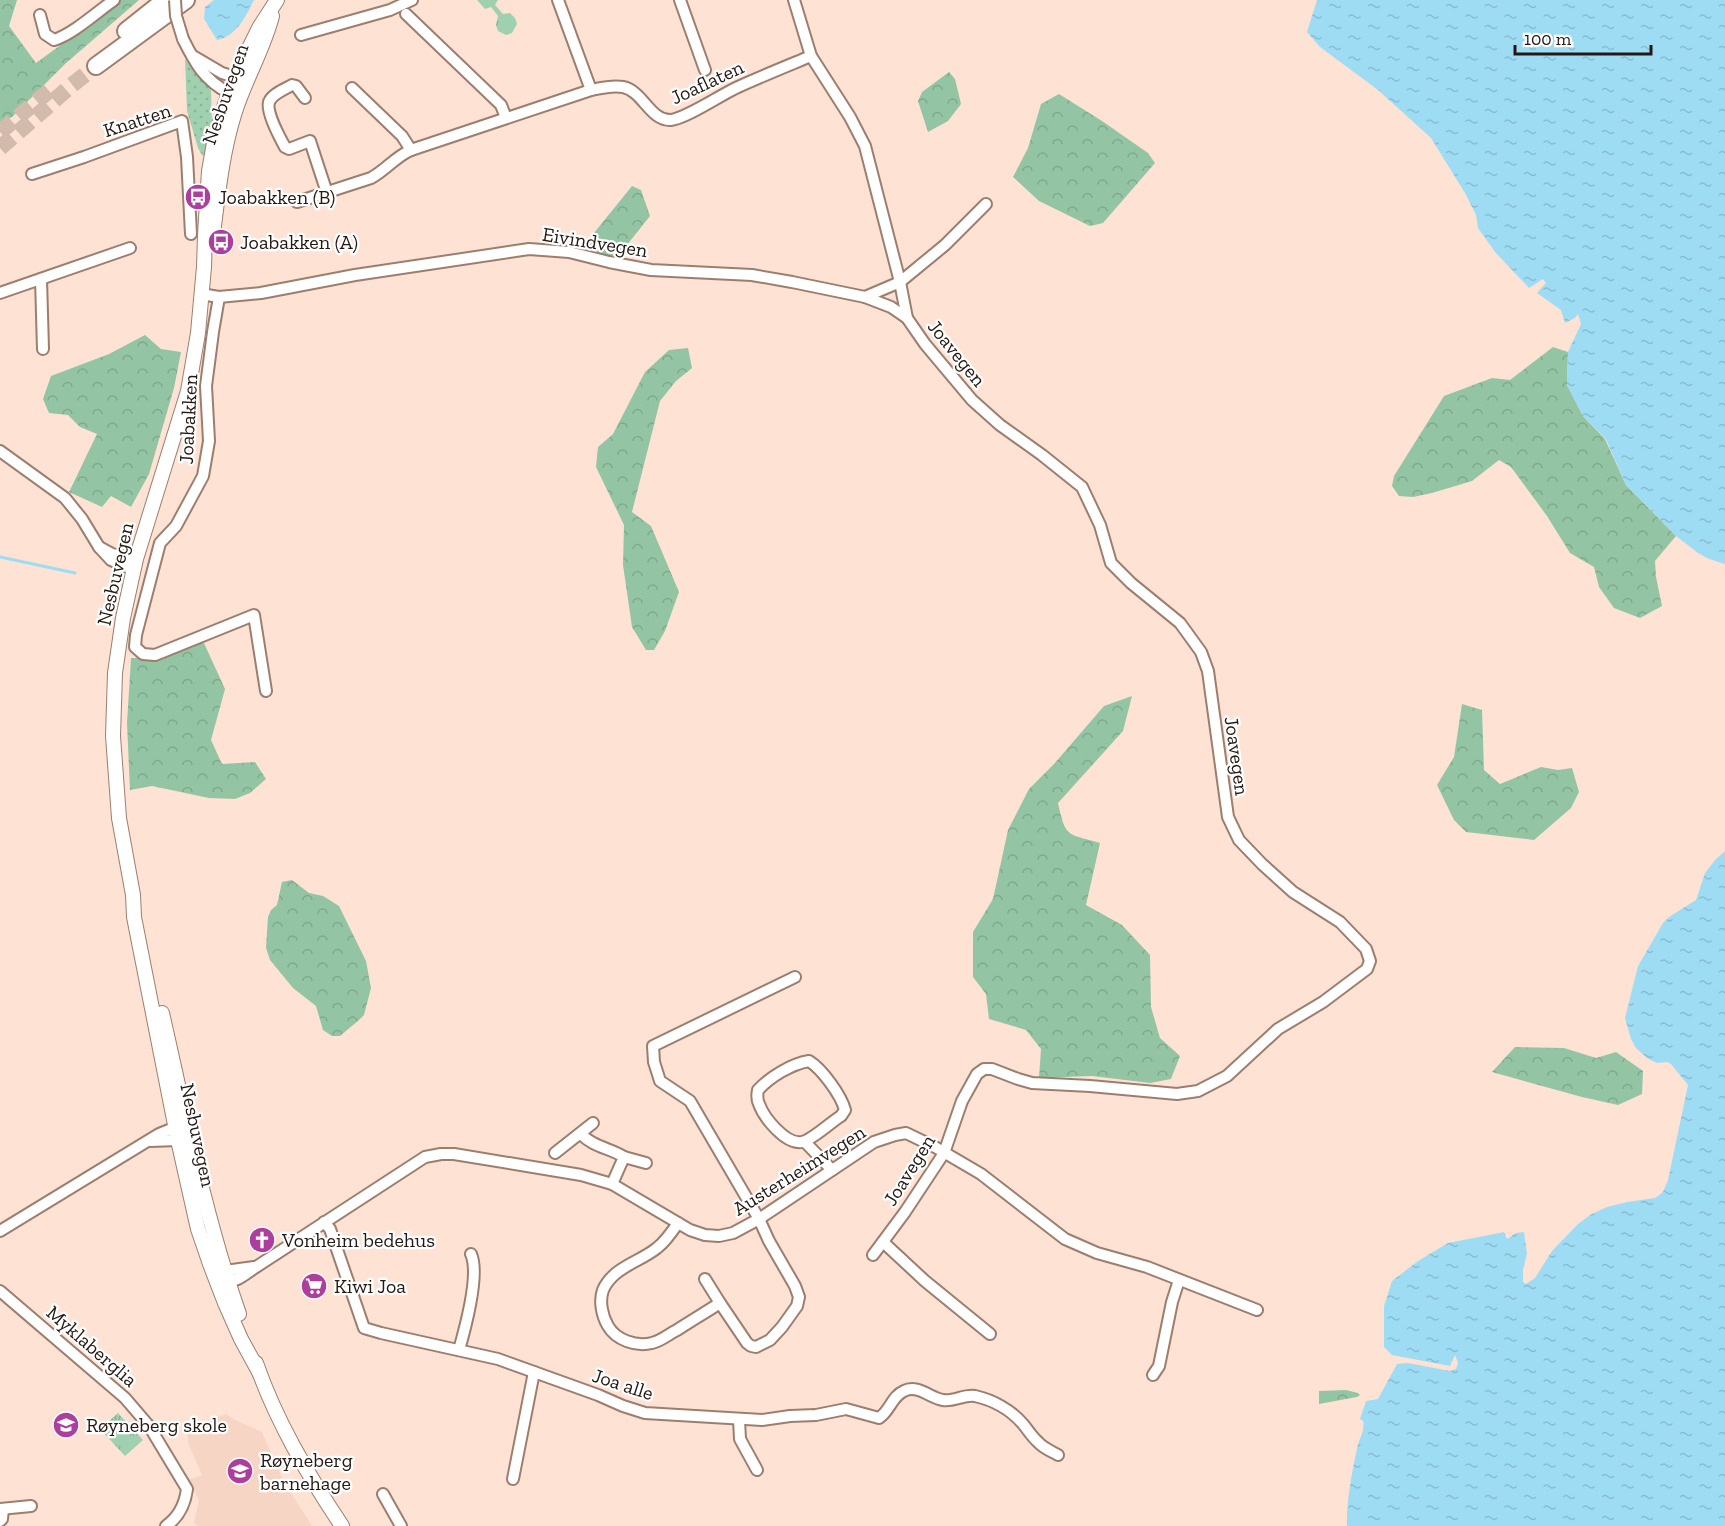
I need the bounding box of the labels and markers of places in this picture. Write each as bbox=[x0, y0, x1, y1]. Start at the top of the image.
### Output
bus stop icon: Joabakken (B) bbox=[183, 182, 213, 212]
place label: Joabakken (B) bbox=[218, 185, 335, 209]
bus stop icon: Joabakken (A) bbox=[206, 227, 236, 257]
place label: Joabakken (A) bbox=[240, 230, 358, 254]
church icon: Vonheim bedehus bbox=[247, 1225, 277, 1255]
place label: Vonheim bedehus bbox=[281, 1228, 435, 1252]
supermarket icon: Kiwi Joa bbox=[299, 1271, 329, 1301]
place label: Kiwi Joa bbox=[334, 1274, 406, 1298]
school or university icon: Røyneberg skole bbox=[51, 1410, 81, 1440]
place label: Røyneberg skole bbox=[86, 1413, 227, 1437]
place label: Røyneberg barnehage bbox=[259, 1448, 353, 1495]
school or university icon: Røyneberg barnehage bbox=[225, 1456, 255, 1486]

